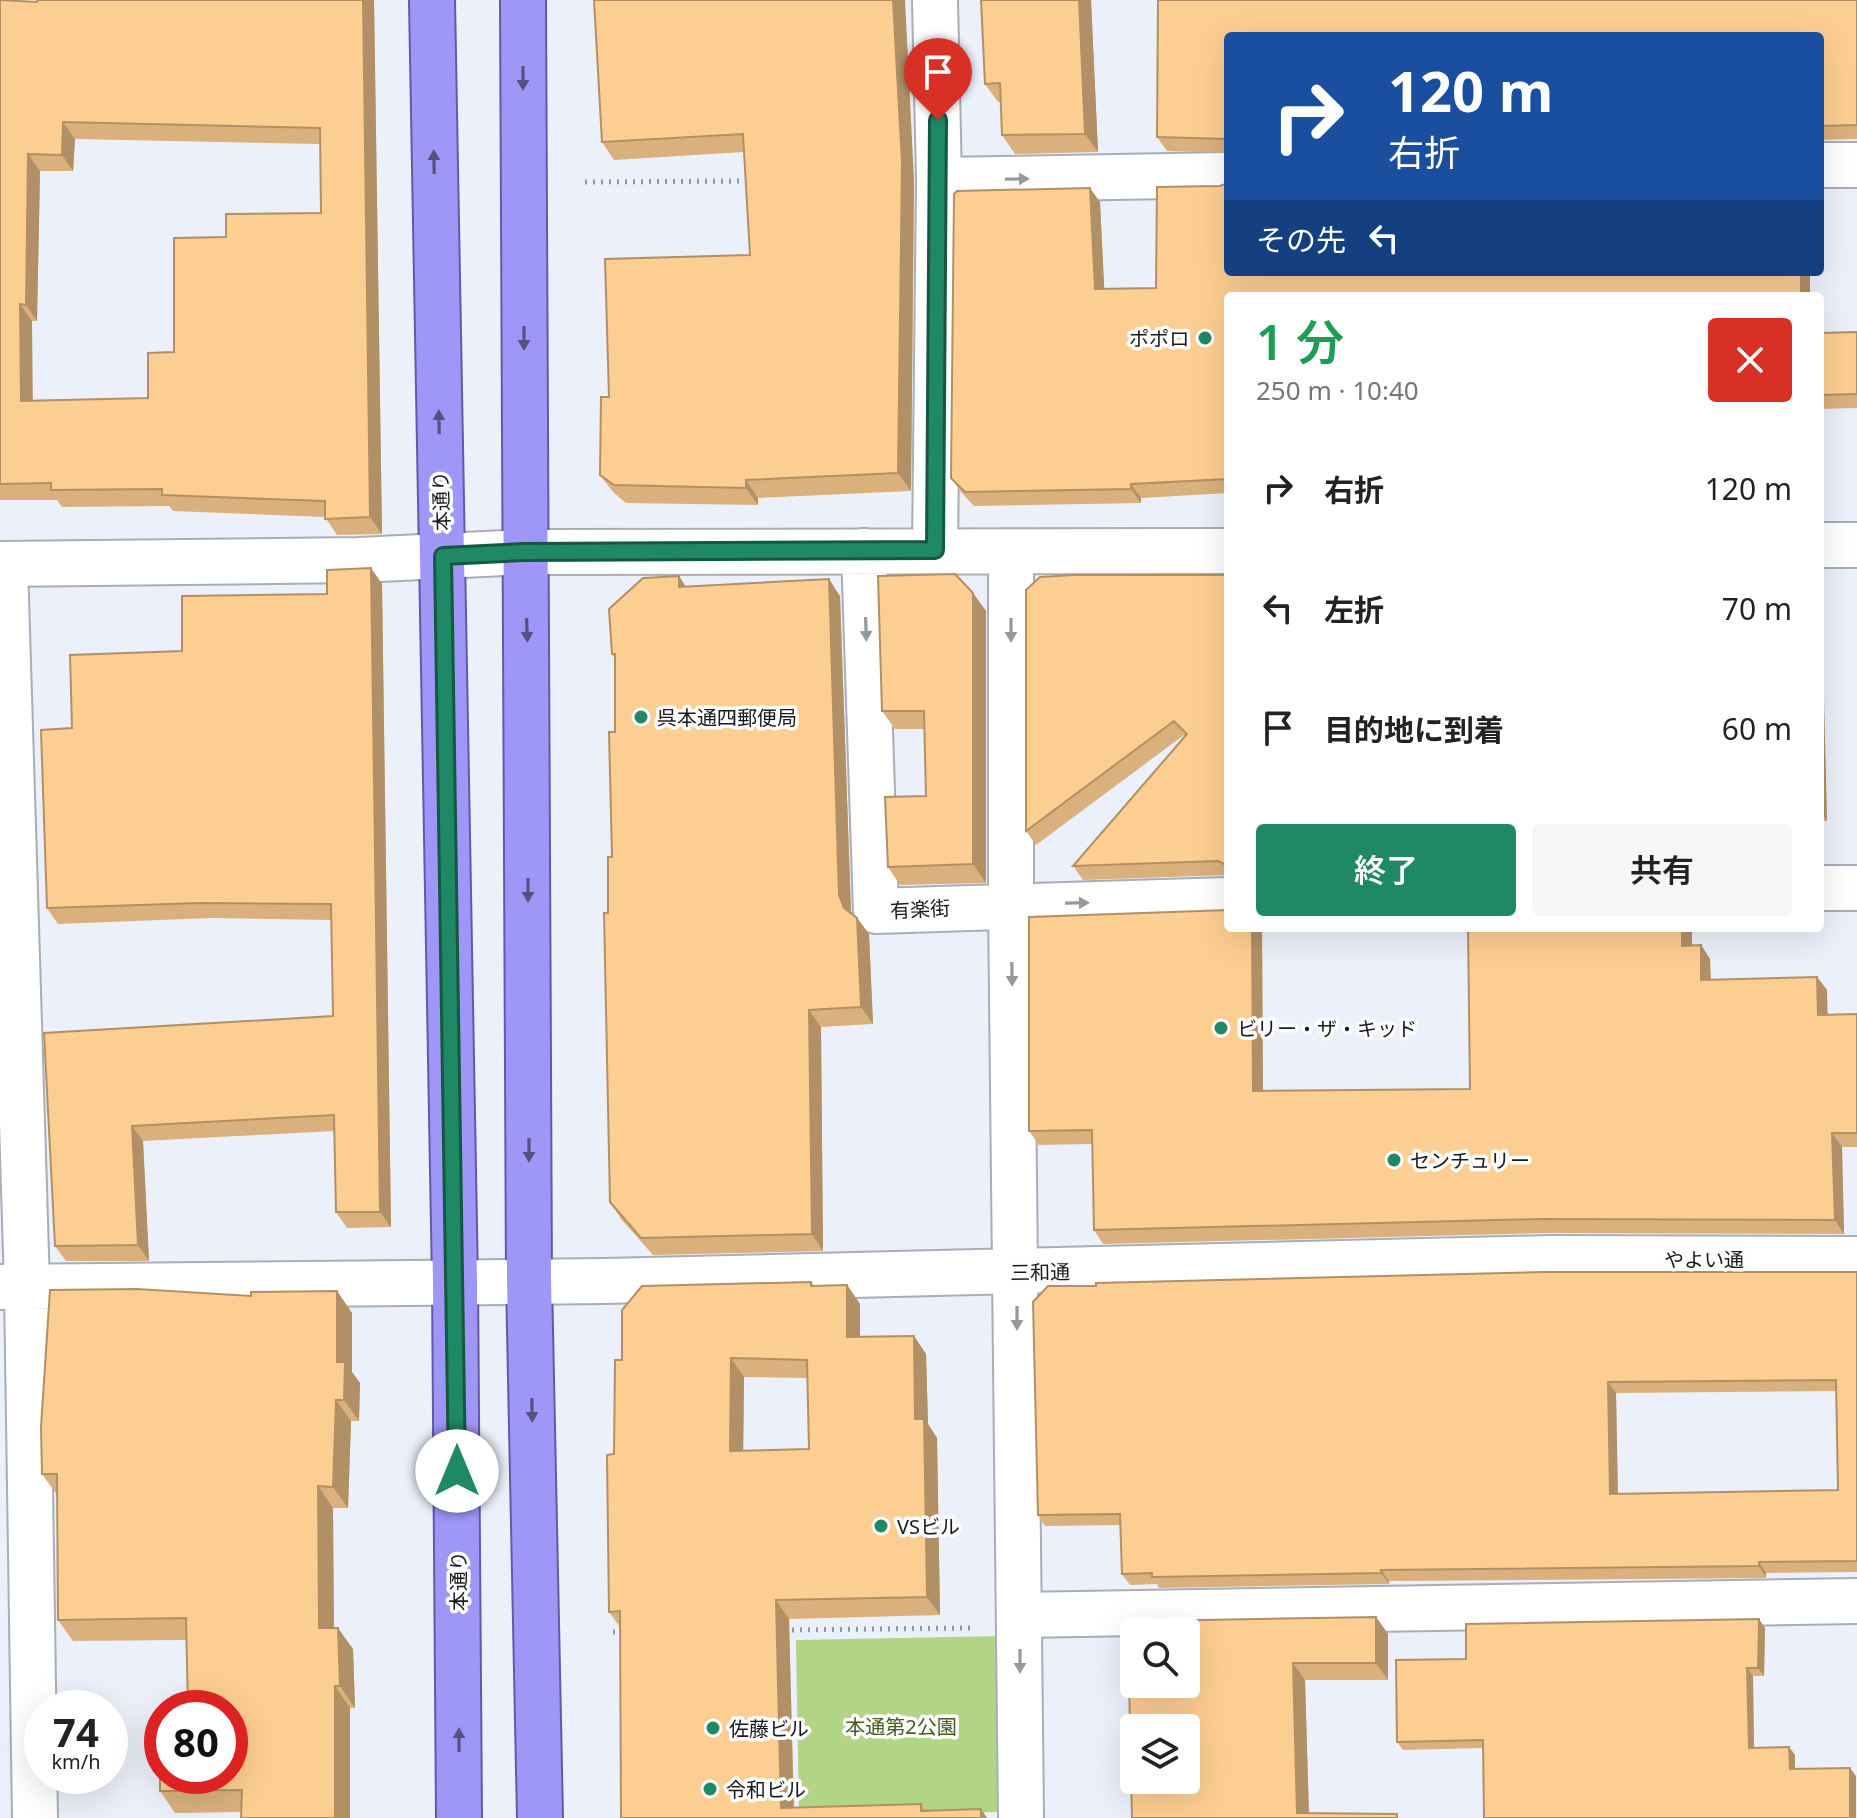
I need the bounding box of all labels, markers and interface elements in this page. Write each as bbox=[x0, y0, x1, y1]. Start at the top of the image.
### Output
pin bbox=[904, 38, 972, 120]
icon: arrive bbox=[916, 50, 960, 94]
text: 120 m bbox=[1388, 52, 1553, 128]
icon: right bbox=[1256, 64, 1360, 168]
one-way arrow bbox=[517, 66, 529, 91]
text: 右折 bbox=[1388, 128, 1460, 177]
one-way arrow bbox=[428, 149, 441, 174]
one-way arrow bbox=[1005, 173, 1030, 185]
icon: left bbox=[1362, 216, 1406, 260]
text: その先 bbox=[1256, 219, 1346, 260]
text: 1 分 bbox=[1256, 309, 1344, 374]
button: close bbox=[1708, 318, 1792, 402]
place label: ポポロ bbox=[1129, 325, 1189, 352]
one-way arrow bbox=[518, 326, 530, 351]
marker: ポポロ bbox=[1196, 329, 1214, 347]
text: 250 m · 10:40 bbox=[1256, 372, 1419, 408]
one-way arrow bbox=[433, 409, 445, 434]
icon: right bbox=[1256, 466, 1300, 510]
text: 120 m bbox=[1705, 468, 1792, 509]
text: 右折 bbox=[1324, 469, 1384, 510]
street label: 本通り bbox=[426, 471, 456, 531]
icon: left bbox=[1256, 586, 1300, 630]
text: 70 m bbox=[1722, 588, 1792, 629]
text: 左折 bbox=[1324, 589, 1384, 630]
one-way arrow bbox=[860, 617, 873, 642]
one-way arrow bbox=[521, 618, 534, 643]
one-way arrow bbox=[1005, 618, 1017, 643]
place label: 呉本通四郵便局 bbox=[657, 704, 797, 731]
icon: arrive bbox=[1256, 706, 1300, 750]
marker: 呉本通四郵便局 bbox=[632, 708, 650, 726]
text: 60 m bbox=[1722, 708, 1792, 749]
text: 目的地に到着 bbox=[1324, 709, 1504, 750]
button: 終了 bbox=[1256, 824, 1516, 916]
button: 共有 bbox=[1532, 824, 1792, 916]
one-way arrow bbox=[522, 878, 534, 903]
street label: 有楽街 bbox=[889, 894, 951, 924]
one-way arrow bbox=[1065, 897, 1090, 909]
one-way arrow bbox=[1006, 962, 1018, 987]
place label: ビリー・ザ・キッド bbox=[1237, 1015, 1417, 1042]
marker: ビリー・ザ・キッド bbox=[1212, 1019, 1230, 1037]
one-way arrow bbox=[523, 1138, 535, 1163]
place label: センチュリー bbox=[1410, 1147, 1530, 1174]
marker: センチュリー bbox=[1385, 1151, 1403, 1169]
street label: やよい通 bbox=[1664, 1246, 1744, 1273]
street label: 三和通 bbox=[1010, 1258, 1070, 1286]
one-way arrow bbox=[1011, 1306, 1023, 1331]
one-way arrow bbox=[526, 1398, 538, 1423]
position arrow bbox=[415, 1429, 499, 1513]
place label: VSビル bbox=[897, 1513, 960, 1540]
marker: VSビル bbox=[872, 1517, 890, 1535]
street label: 本通り bbox=[445, 1551, 472, 1611]
map controls bbox=[1120, 1618, 1200, 1794]
button: search bbox=[1120, 1618, 1200, 1698]
one-way arrow bbox=[1014, 1649, 1026, 1674]
speed limit sign: 80 bbox=[144, 1690, 248, 1794]
text: 74 bbox=[53, 1704, 99, 1759]
park label: 本通第2公園 bbox=[845, 1713, 957, 1740]
button: layers bbox=[1120, 1714, 1200, 1794]
place label: 佐藤ビル bbox=[729, 1715, 809, 1742]
marker: 佐藤ビル bbox=[704, 1719, 722, 1737]
one-way arrow bbox=[453, 1727, 465, 1752]
text: km/h bbox=[51, 1748, 101, 1775]
place label: 令和ビル bbox=[726, 1776, 806, 1803]
marker: 令和ビル bbox=[701, 1780, 719, 1798]

